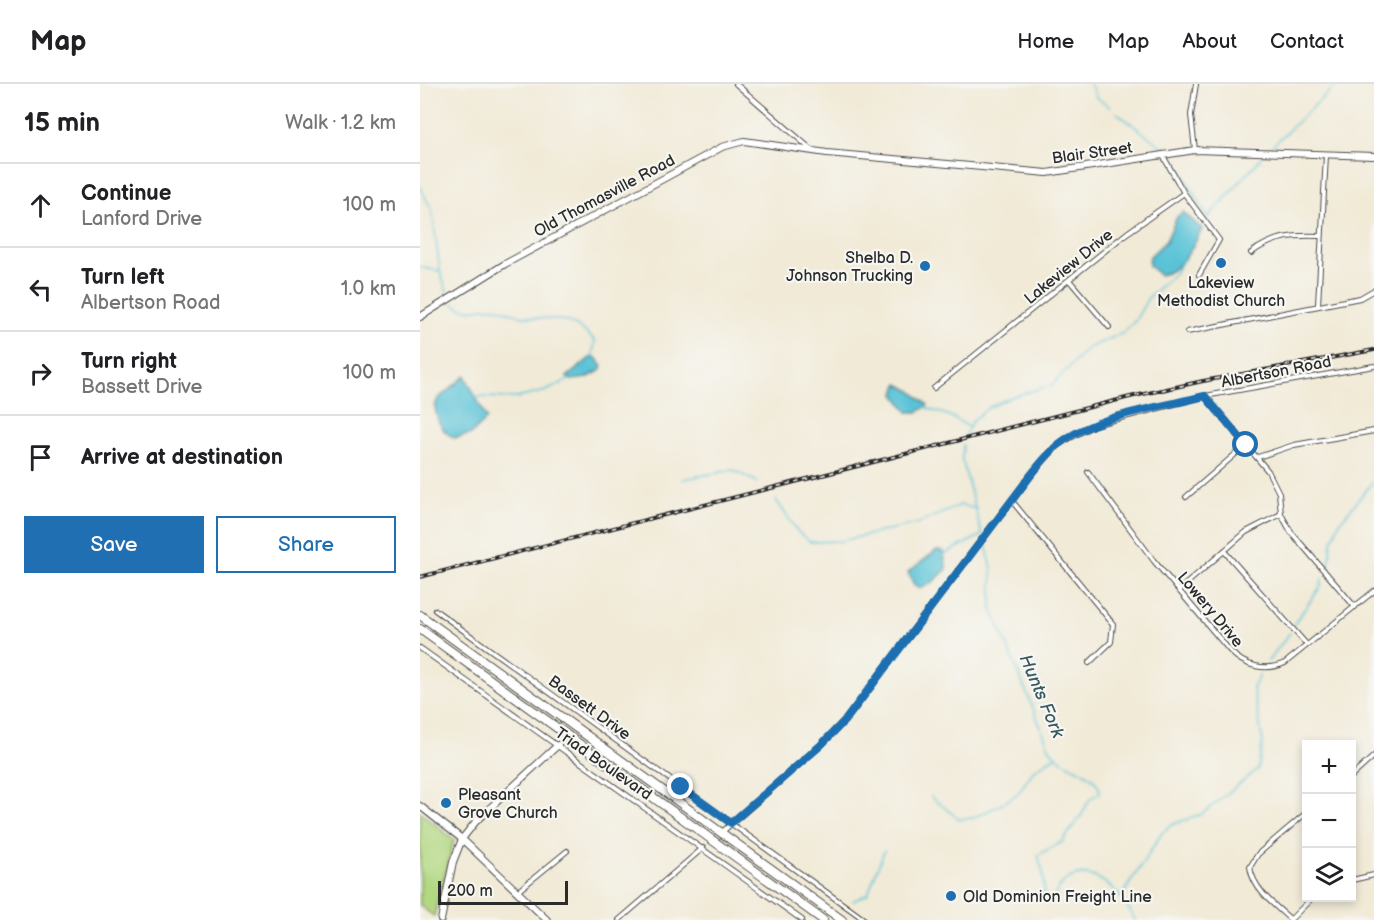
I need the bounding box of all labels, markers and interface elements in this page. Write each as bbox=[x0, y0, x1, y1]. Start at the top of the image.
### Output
text: Map bbox=[30, 25, 86, 58]
text: Home bbox=[1017, 29, 1074, 54]
text: Map bbox=[1107, 29, 1149, 54]
text: About bbox=[1182, 29, 1237, 54]
text: Contact bbox=[1270, 29, 1344, 54]
text: 15 min bbox=[24, 108, 100, 139]
text: Walk · 1.2 km bbox=[285, 111, 396, 135]
street label: Blair Street bbox=[1051, 138, 1134, 169]
street label: Old Thomasville Road bbox=[531, 151, 678, 242]
text: Continue bbox=[81, 180, 171, 207]
icon: ahead bbox=[24, 189, 57, 222]
text: 100 m bbox=[343, 193, 396, 217]
text: Lanford Drive bbox=[81, 207, 202, 231]
street label: Lakeview Drive bbox=[1021, 225, 1117, 309]
place label: Shelba D. Johnson Trucking bbox=[786, 249, 913, 286]
marker: Lakeview Methodist Church bbox=[1214, 256, 1228, 270]
marker: Shelba D. Johnson Trucking bbox=[918, 259, 932, 273]
text: Turn left bbox=[81, 264, 165, 291]
icon: left bbox=[24, 273, 57, 306]
place label: Lakeview Methodist Church bbox=[1157, 274, 1285, 311]
text: 1.0 km bbox=[341, 277, 396, 301]
text: Albertson Road bbox=[81, 291, 220, 315]
text: Turn right bbox=[81, 348, 177, 375]
street label: Albertson Road bbox=[1220, 353, 1333, 392]
icon: right bbox=[24, 357, 57, 390]
text: 100 m bbox=[343, 361, 396, 385]
text: Bassett Drive bbox=[81, 375, 202, 399]
route start bbox=[1232, 431, 1258, 457]
icon: arrive bbox=[24, 441, 57, 474]
text: Arrive at destination bbox=[81, 444, 283, 471]
button: Save bbox=[24, 516, 204, 573]
button: Share bbox=[216, 516, 396, 573]
street label: Lowery Drive bbox=[1173, 568, 1247, 652]
water label: Hunts Fork bbox=[1015, 651, 1069, 742]
street label: Bassett Drive bbox=[544, 672, 634, 745]
street label: Triad Boulevard bbox=[551, 724, 655, 805]
map controls bbox=[1302, 740, 1356, 902]
button: + bbox=[1302, 740, 1356, 794]
route end bbox=[667, 773, 693, 799]
place label: Pleasant Grove Church bbox=[458, 786, 558, 823]
button: − bbox=[1302, 794, 1356, 848]
marker: Pleasant Grove Church bbox=[439, 796, 453, 810]
button: layers bbox=[1302, 848, 1356, 902]
scale bar bbox=[438, 878, 568, 906]
text: 200 m bbox=[447, 882, 493, 901]
place label: Old Dominion Freight Line bbox=[963, 888, 1152, 907]
marker: Old Dominion Freight Line bbox=[944, 889, 958, 903]

